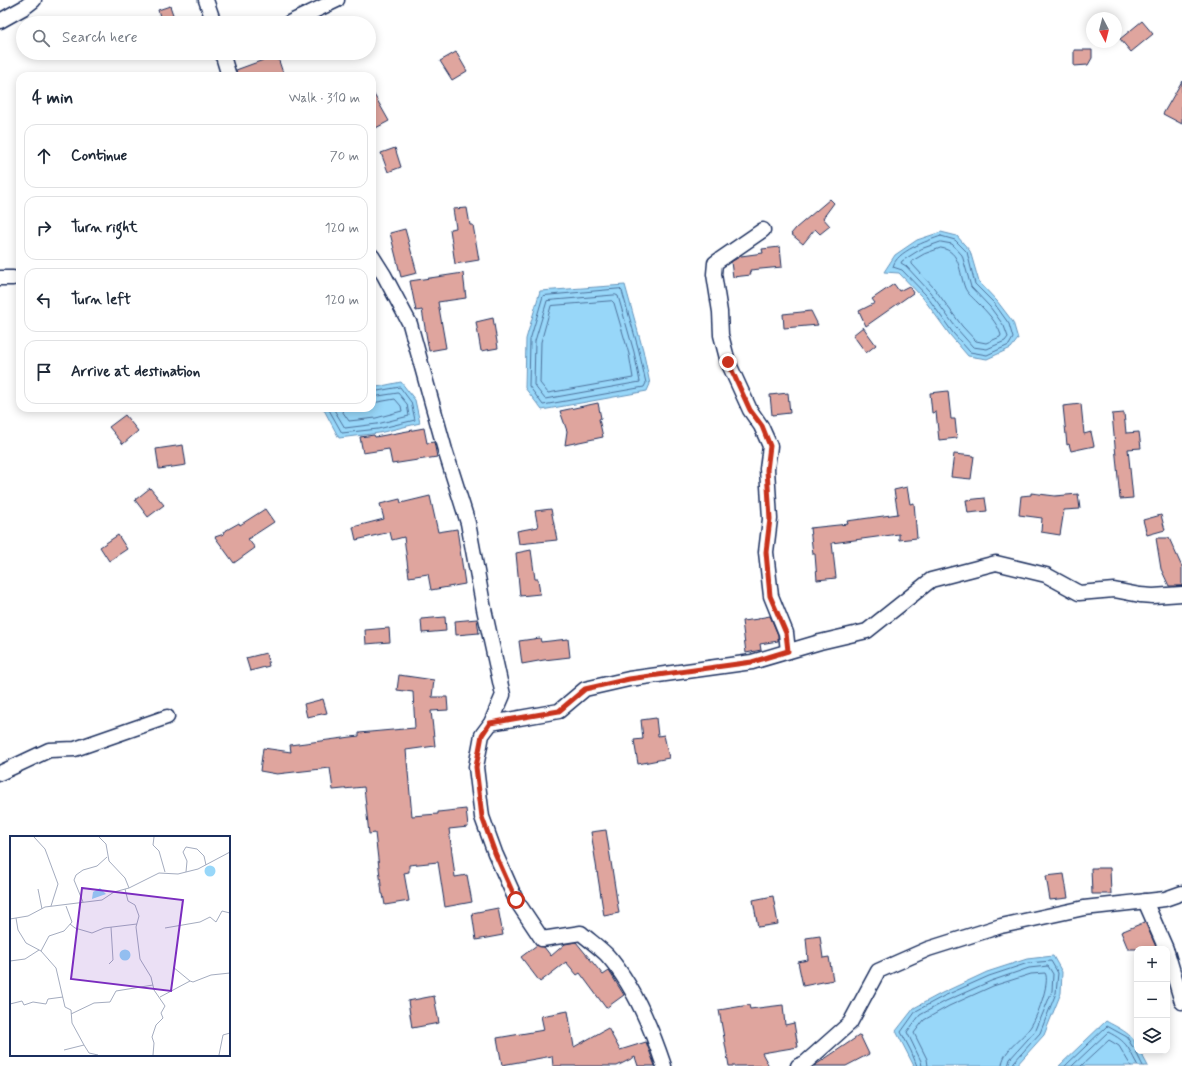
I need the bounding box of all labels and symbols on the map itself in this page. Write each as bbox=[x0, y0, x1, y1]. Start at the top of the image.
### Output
north arrow bbox=[1086, 12, 1122, 48]
route end bbox=[719, 353, 737, 371]
inset map bbox=[10, 836, 230, 1056]
route start bbox=[507, 891, 525, 909]

